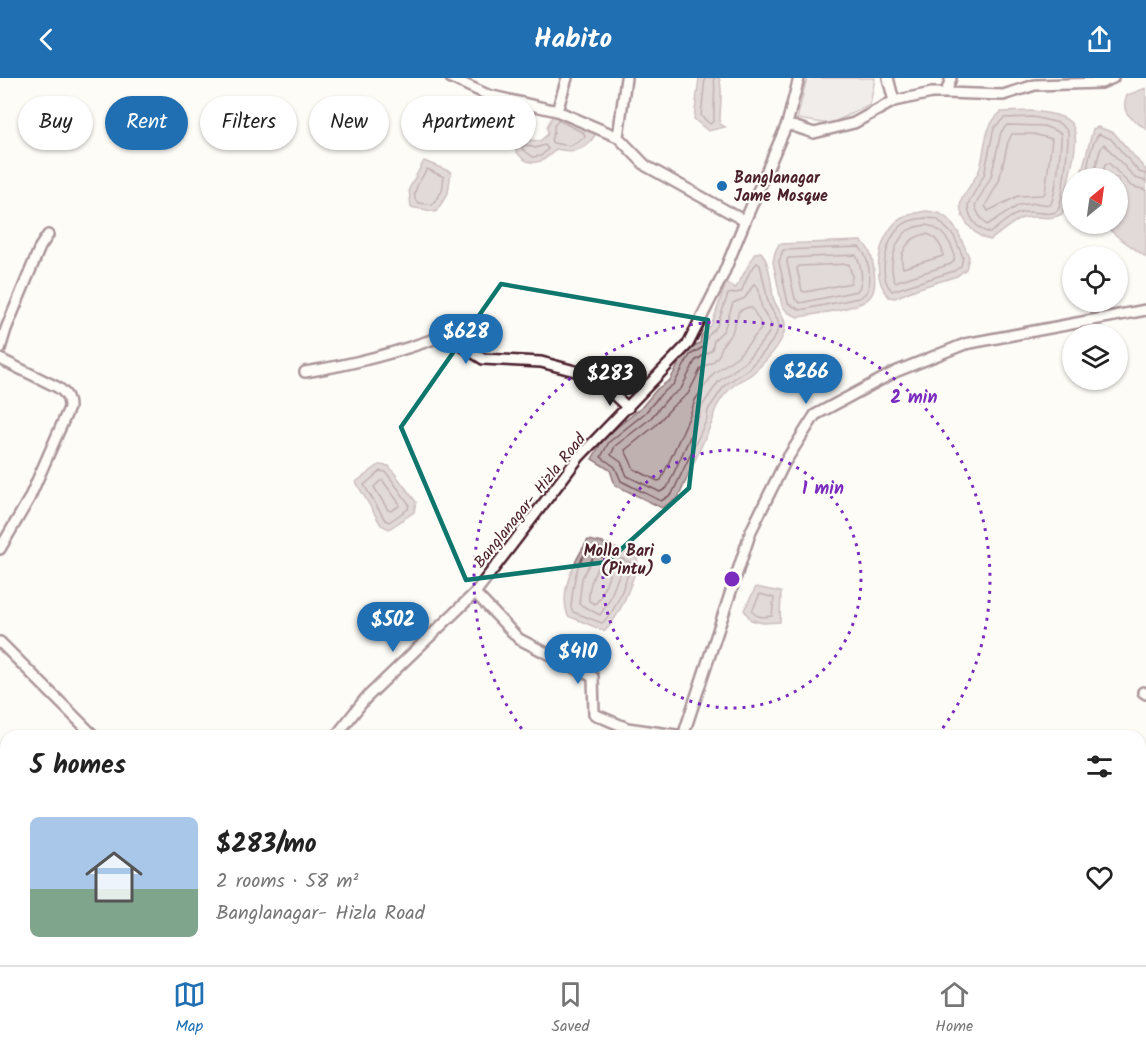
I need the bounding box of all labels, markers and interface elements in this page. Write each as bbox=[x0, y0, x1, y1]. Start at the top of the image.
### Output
text: Habito bbox=[534, 18, 612, 61]
icon: back bbox=[30, 23, 63, 56]
icon: share bbox=[1083, 23, 1116, 56]
chip: Buy bbox=[18, 96, 93, 150]
chip: Rent bbox=[105, 96, 188, 150]
chip: Filters bbox=[200, 96, 297, 150]
chip: New bbox=[309, 96, 389, 150]
chip: Apartment bbox=[401, 96, 536, 150]
place label: Banglanagar Jame Mosque bbox=[734, 166, 828, 209]
north arrow bbox=[1062, 168, 1128, 234]
map controls bbox=[1062, 168, 1128, 390]
marker: Banglanagar Jame Mosque bbox=[715, 179, 729, 193]
button: locate bbox=[1062, 246, 1128, 312]
pin: $628 bbox=[430, 314, 502, 365]
text: $628 bbox=[443, 317, 489, 349]
button: layers bbox=[1062, 324, 1128, 390]
pin: $266 bbox=[770, 354, 842, 405]
pin: $283 bbox=[574, 356, 646, 407]
text: $266 bbox=[783, 357, 829, 389]
text: $283 bbox=[587, 359, 633, 391]
text: 2 min bbox=[891, 384, 937, 413]
street label: Banglanagar- Hizla Road bbox=[468, 427, 593, 574]
text: 1 min bbox=[802, 475, 844, 504]
place label: Molla Bari (Pintu) bbox=[584, 539, 655, 582]
marker: Molla Bari (Pintu) bbox=[659, 552, 673, 566]
centre of rings bbox=[722, 569, 742, 589]
pin: $502 bbox=[357, 602, 429, 653]
text: $502 bbox=[371, 605, 415, 637]
pin: $410 bbox=[542, 634, 614, 685]
text: $410 bbox=[558, 637, 598, 669]
text: 5 homes bbox=[30, 745, 126, 787]
icon: filters bbox=[1083, 750, 1116, 783]
text: $283/mo bbox=[216, 824, 317, 866]
icon: home bbox=[78, 841, 150, 913]
icon: heart bbox=[1083, 861, 1116, 894]
text: 2 rooms · 58 m² bbox=[216, 866, 358, 898]
text: Banglanagar- Hizla Road bbox=[216, 898, 425, 930]
tab: Map bbox=[173, 978, 206, 1039]
tab: Saved bbox=[552, 978, 590, 1039]
tab: Home bbox=[935, 978, 973, 1039]

